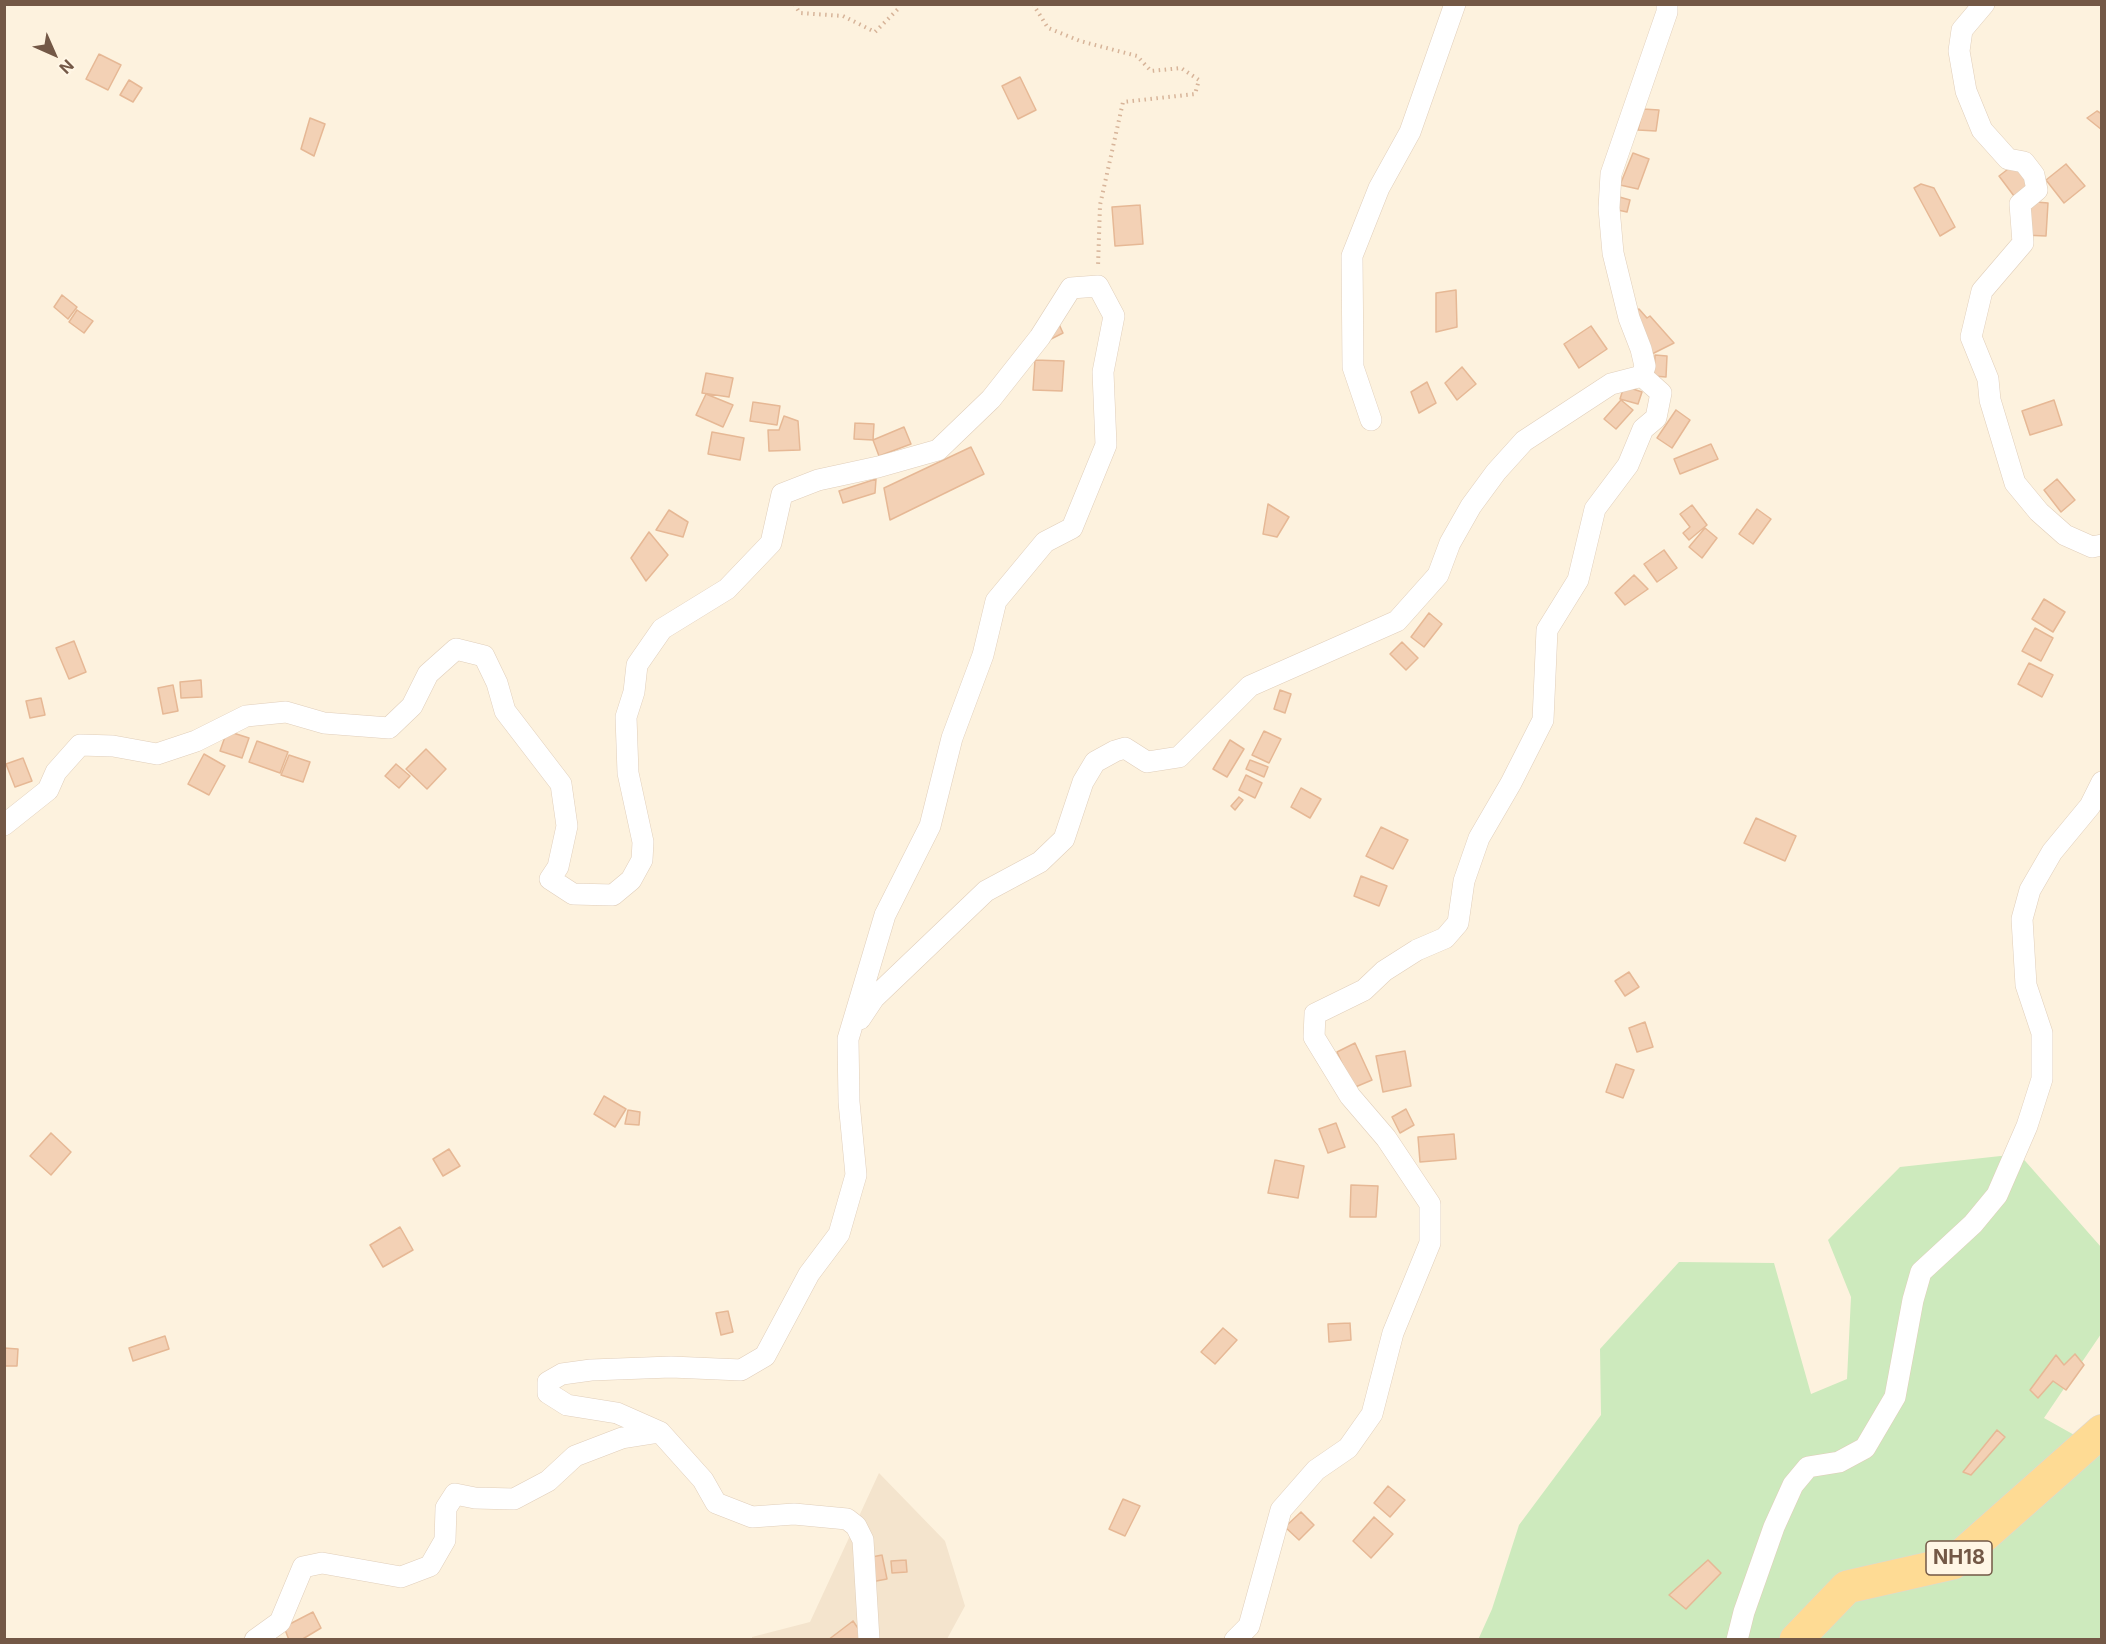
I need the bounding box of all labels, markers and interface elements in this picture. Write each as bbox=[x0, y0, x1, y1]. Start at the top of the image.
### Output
north arrow bbox=[24, 24, 84, 84]
text: N bbox=[55, 55, 78, 78]
road number: NH18 bbox=[1926, 1541, 1992, 1575]

